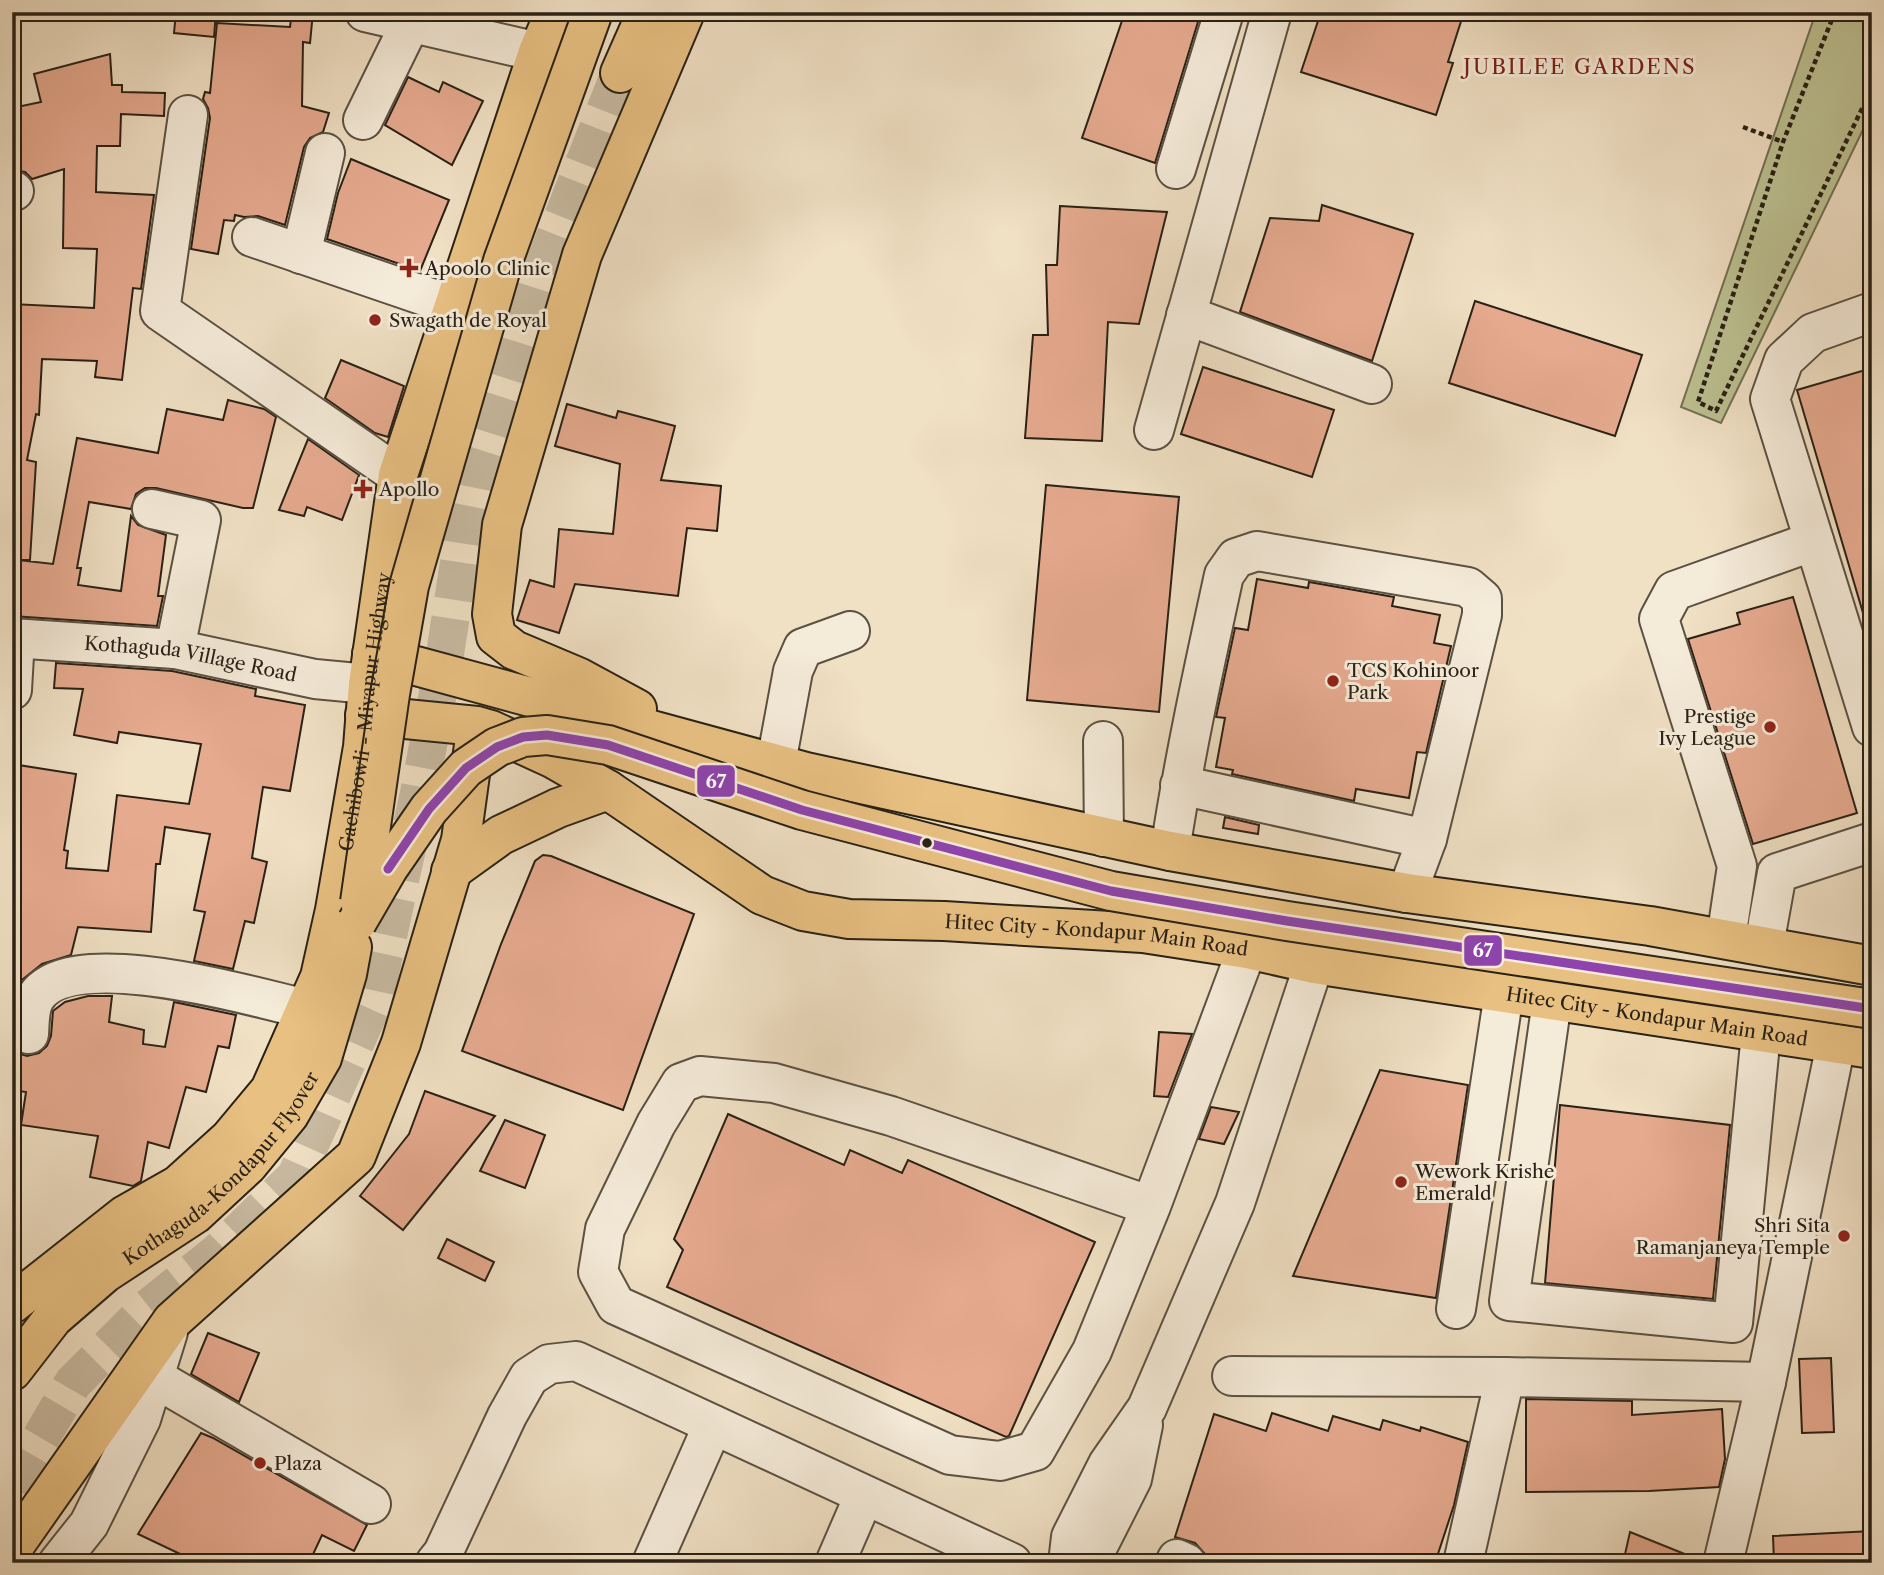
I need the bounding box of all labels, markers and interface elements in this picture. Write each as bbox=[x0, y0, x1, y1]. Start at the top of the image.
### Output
district label: JUBILEE GARDENS bbox=[1460, 54, 1697, 79]
place label: Apoolo Clinic bbox=[424, 257, 550, 280]
marker: Apoolo Clinic bbox=[399, 258, 419, 278]
place label: Swagath de Royal bbox=[389, 309, 547, 332]
marker: Swagath de Royal bbox=[367, 312, 383, 328]
place label: Apollo bbox=[378, 478, 439, 501]
marker: Apollo bbox=[353, 479, 373, 499]
street label: Gachibowli - Miyapur Highway bbox=[334, 571, 395, 853]
street label: Kothaguda Village Road bbox=[83, 631, 299, 686]
place label: TCS Kohinoor Park bbox=[1347, 659, 1479, 704]
marker: TCS Kohinoor Park bbox=[1325, 673, 1341, 689]
place label: Prestige Ivy League bbox=[1659, 705, 1756, 750]
marker: Prestige Ivy League bbox=[1762, 719, 1778, 735]
line badge: 67 bbox=[696, 764, 736, 798]
text: 67 bbox=[705, 770, 727, 793]
unlabelled marker bbox=[920, 836, 934, 850]
street label: Hitec City - Kondapur Main Road bbox=[944, 910, 1250, 961]
line badge: 67 bbox=[1463, 934, 1503, 967]
text: 67 bbox=[1472, 939, 1494, 962]
street label: Hitec City - Kondapur Main Road bbox=[1505, 982, 1810, 1051]
street label: Kothaguda-Kondapur Flyover bbox=[118, 1067, 323, 1270]
place label: Wework Krishe Emerald bbox=[1414, 1160, 1554, 1205]
marker: Wework Krishe Emerald bbox=[1393, 1174, 1409, 1190]
place label: Shri Sita Ramanjaneya Temple bbox=[1636, 1214, 1830, 1259]
marker: Shri Sita Ramanjaneya Temple bbox=[1836, 1228, 1852, 1244]
place label: Plaza bbox=[274, 1452, 322, 1475]
marker: Plaza bbox=[252, 1455, 268, 1471]

